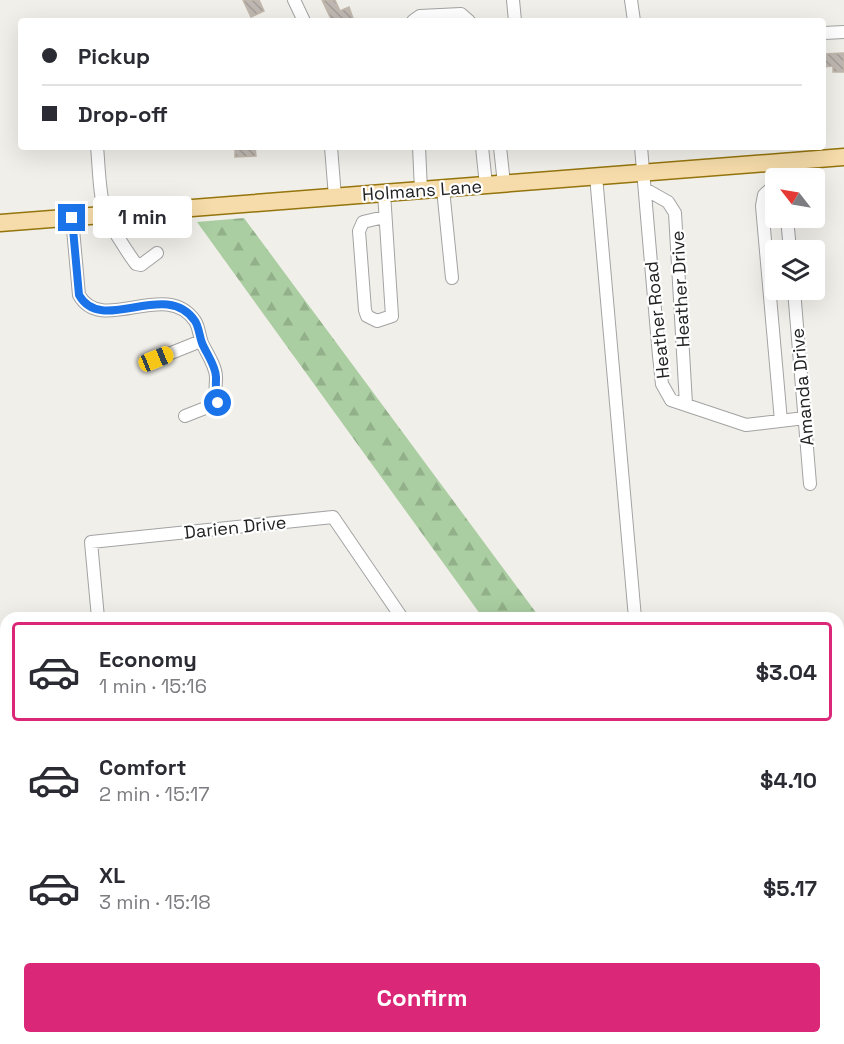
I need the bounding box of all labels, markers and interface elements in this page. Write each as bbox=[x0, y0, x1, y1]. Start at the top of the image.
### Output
text: Pickup bbox=[78, 42, 150, 70]
text: Drop-off bbox=[78, 100, 168, 128]
north arrow bbox=[765, 168, 825, 228]
map controls bbox=[765, 168, 825, 300]
street label: Holmans Lane bbox=[361, 174, 483, 206]
callout: 1 min bbox=[93, 197, 192, 239]
route end bbox=[58, 204, 85, 231]
text: 1 min bbox=[118, 204, 167, 230]
street label: Heather Drive bbox=[665, 230, 695, 348]
button: layers bbox=[765, 240, 825, 300]
street label: Heather Road bbox=[639, 260, 675, 380]
street label: Amanda Drive bbox=[785, 327, 819, 447]
car bbox=[136, 344, 176, 374]
route start bbox=[204, 389, 231, 416]
street label: Darien Drive bbox=[183, 510, 287, 544]
icon: car bbox=[27, 645, 81, 699]
text: Economy bbox=[99, 645, 197, 673]
text: $3.04 bbox=[756, 658, 817, 686]
text: 1 min · 15:16 bbox=[99, 673, 207, 699]
icon: car bbox=[27, 753, 81, 807]
text: Comfort bbox=[99, 753, 187, 781]
text: $4.10 bbox=[760, 766, 817, 794]
text: 2 min · 15:17 bbox=[99, 781, 210, 807]
icon: car bbox=[27, 861, 81, 915]
text: XL bbox=[99, 861, 125, 889]
text: $5.17 bbox=[763, 874, 817, 902]
text: 3 min · 15:18 bbox=[99, 889, 211, 915]
button: Confirm bbox=[24, 963, 820, 1032]

